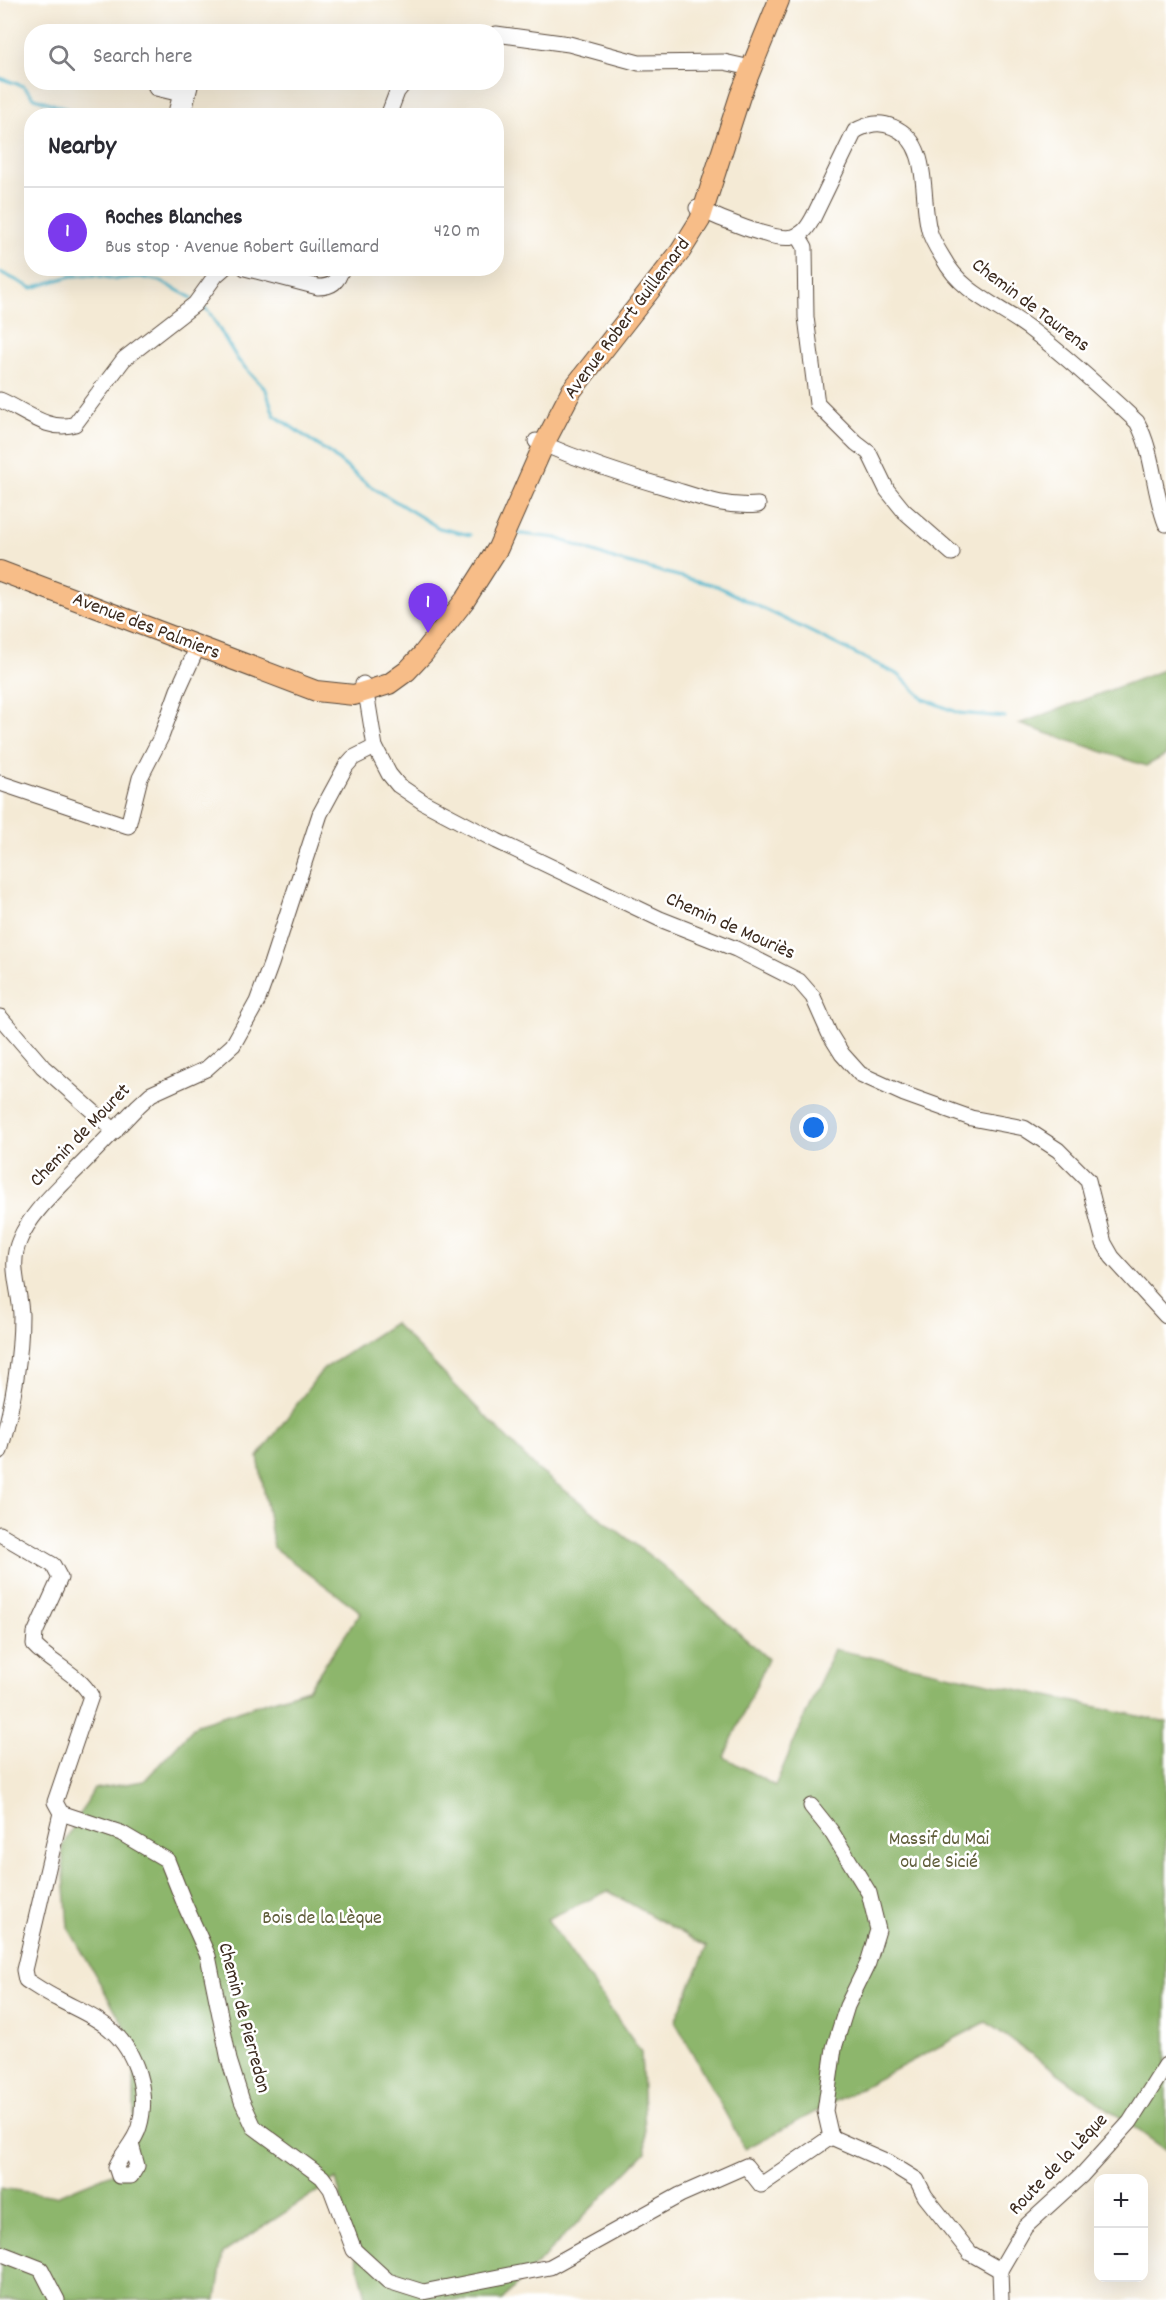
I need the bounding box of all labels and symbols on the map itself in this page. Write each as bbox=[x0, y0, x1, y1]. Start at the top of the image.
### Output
street label: Avenue Robert Guillemard bbox=[558, 233, 698, 405]
street label: Chemin de Taurens bbox=[965, 252, 1095, 360]
pin: 1 bbox=[408, 584, 448, 633]
street label: Avenue des Palmiers bbox=[68, 586, 224, 668]
street label: Chemin de Mouriès bbox=[661, 886, 799, 968]
street label: Chemin de Mouret bbox=[24, 1078, 138, 1194]
your location bbox=[799, 1113, 828, 1142]
park label: Massif du Mai ou de Sicié bbox=[889, 1826, 990, 1877]
park label: Bois de la Lèque bbox=[262, 1905, 382, 1933]
street label: Chemin de Pierredon bbox=[209, 1940, 277, 2096]
street label: Route de la Lèque bbox=[1003, 2107, 1115, 2222]

